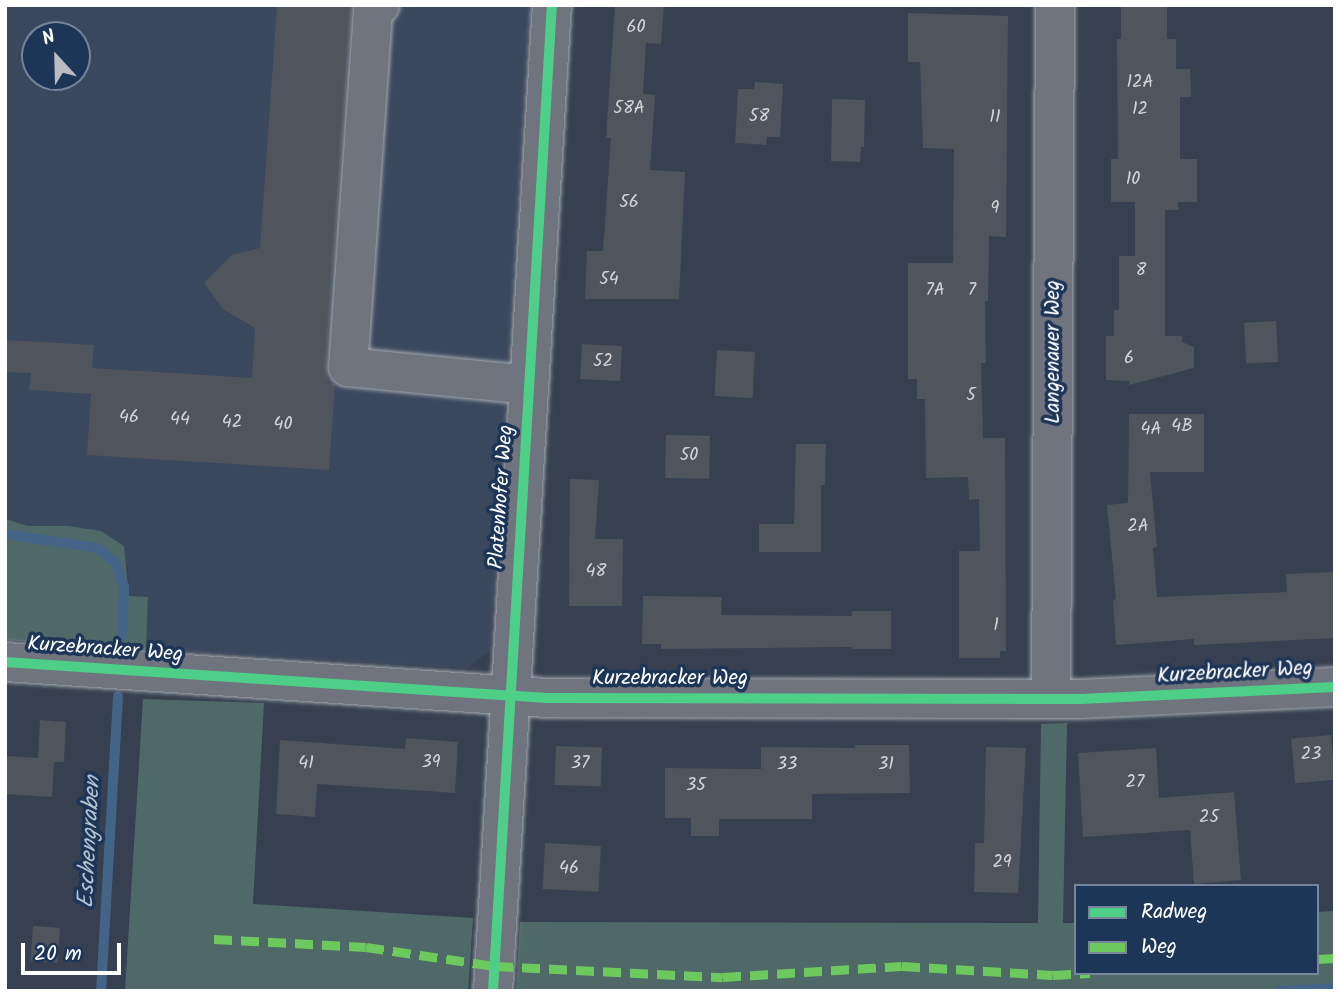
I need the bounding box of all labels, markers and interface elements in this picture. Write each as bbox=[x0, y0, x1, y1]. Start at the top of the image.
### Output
house number: 60 bbox=[626, 17, 646, 39]
north arrow bbox=[21, 21, 91, 91]
text: N bbox=[38, 22, 60, 55]
house number: 12A bbox=[1126, 72, 1154, 94]
house number: 58A bbox=[613, 98, 645, 120]
house number: 12 bbox=[1132, 99, 1148, 121]
house number: 58 bbox=[749, 106, 769, 128]
house number: 11 bbox=[989, 107, 1001, 129]
house number: 10 bbox=[1126, 169, 1140, 191]
house number: 56 bbox=[619, 192, 639, 214]
house number: 9 bbox=[991, 198, 999, 220]
house number: 8 bbox=[1136, 260, 1146, 282]
house number: 54 bbox=[599, 269, 619, 291]
house number: 7A bbox=[925, 280, 945, 302]
house number: 7 bbox=[968, 280, 976, 302]
street label: Langenauer Weg bbox=[1041, 280, 1067, 424]
house number: 6 bbox=[1124, 348, 1134, 370]
house number: 52 bbox=[593, 351, 613, 373]
house number: 5 bbox=[966, 385, 976, 407]
house number: 46 bbox=[119, 407, 139, 429]
house number: 44 bbox=[170, 409, 190, 431]
house number: 42 bbox=[222, 412, 242, 434]
house number: 40 bbox=[274, 414, 292, 436]
house number: 4B bbox=[1171, 416, 1193, 438]
house number: 4A bbox=[1141, 419, 1161, 441]
street label: Platenhofer Weg bbox=[484, 424, 520, 570]
house number: 50 bbox=[680, 445, 698, 467]
house number: 2A bbox=[1127, 516, 1149, 538]
house number: 48 bbox=[586, 561, 606, 583]
house number: 1 bbox=[993, 615, 999, 637]
street label: Kurzebracker Weg bbox=[26, 632, 184, 668]
street label: Kurzebracker Weg bbox=[1157, 656, 1313, 690]
street label: Kurzebracker Weg bbox=[592, 666, 748, 692]
house number: 23 bbox=[1301, 744, 1321, 766]
house number: 39 bbox=[421, 752, 441, 774]
house number: 41 bbox=[298, 753, 314, 775]
house number: 37 bbox=[571, 753, 589, 775]
house number: 33 bbox=[777, 754, 797, 776]
house number: 31 bbox=[878, 754, 894, 776]
house number: 27 bbox=[1126, 772, 1144, 794]
water label: Eschengraben bbox=[73, 775, 107, 909]
house number: 35 bbox=[686, 775, 706, 797]
house number: 25 bbox=[1199, 807, 1219, 829]
house number: 29 bbox=[992, 852, 1012, 874]
house number: 46 bbox=[559, 858, 579, 880]
legend bbox=[1074, 884, 1319, 975]
text: Radweg bbox=[1141, 896, 1207, 929]
scale bar bbox=[24, 930, 124, 974]
text: Weg bbox=[1141, 931, 1177, 964]
text: 20 m bbox=[34, 938, 82, 971]

